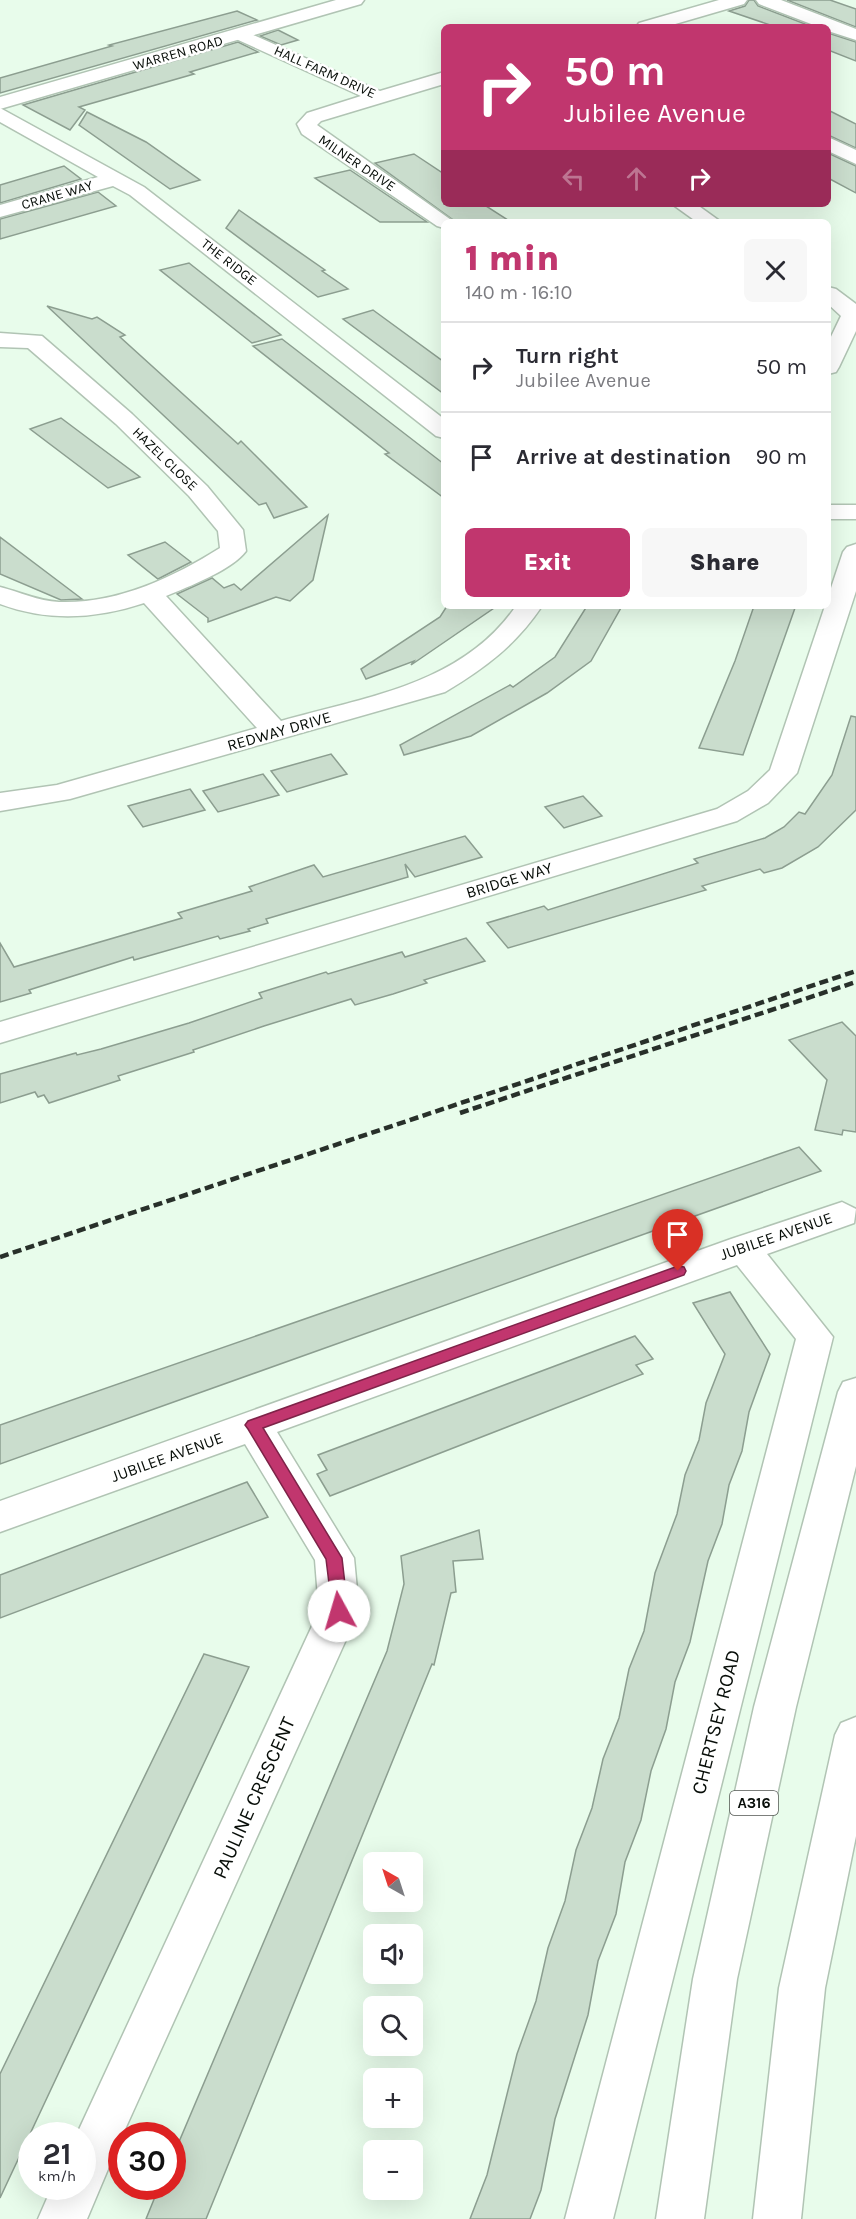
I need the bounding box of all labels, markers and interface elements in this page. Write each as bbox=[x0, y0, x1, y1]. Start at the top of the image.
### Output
street label: WARREN ROAD bbox=[131, 32, 225, 74]
street label: HALL FARM DRIVE bbox=[271, 42, 379, 102]
text: 50 m bbox=[564, 46, 666, 96]
icon: right bbox=[465, 48, 543, 126]
text: Jubilee Avenue bbox=[564, 97, 746, 129]
street label: MILNER DRIVE bbox=[315, 131, 399, 195]
icon: left bbox=[557, 162, 590, 195]
icon: ahead bbox=[620, 162, 653, 195]
icon: right bbox=[683, 162, 716, 195]
street label: CRANE WAY bbox=[19, 177, 95, 213]
street label: THE RIDGE bbox=[198, 235, 260, 289]
text: 1 min bbox=[465, 237, 559, 279]
button: close bbox=[744, 239, 807, 302]
text: 140 m · 16:10 bbox=[465, 281, 572, 304]
text: Turn right bbox=[516, 343, 619, 369]
icon: right bbox=[465, 351, 498, 384]
text: 50 m bbox=[756, 354, 807, 380]
text: Jubilee Avenue bbox=[516, 369, 651, 392]
street label: HAZEL CLOSE bbox=[129, 424, 201, 494]
icon: arrive bbox=[465, 441, 498, 474]
text: Arrive at destination bbox=[516, 444, 731, 470]
text: 90 m bbox=[755, 444, 807, 470]
button: Exit bbox=[465, 528, 630, 597]
button: Share bbox=[642, 528, 807, 597]
street label: REDWAY DRIVE bbox=[225, 707, 333, 755]
street label: BRIDGE WAY bbox=[464, 858, 555, 902]
street label: JUBILEE AVENUE bbox=[717, 1208, 835, 1264]
pin bbox=[652, 1209, 703, 1271]
icon: arrive bbox=[661, 1218, 694, 1251]
street label: JUBILEE AVENUE bbox=[108, 1428, 226, 1486]
position arrow bbox=[307, 1579, 371, 1643]
street label: CHERTSEY ROAD bbox=[687, 1647, 745, 1797]
street label: PAULINE CRESCENT bbox=[208, 1714, 300, 1882]
road number: A316 bbox=[730, 1791, 778, 1815]
north arrow bbox=[363, 1852, 423, 1912]
map controls bbox=[363, 1852, 423, 2200]
button: sound bbox=[363, 1924, 423, 1984]
button: search bbox=[363, 1996, 423, 2056]
button: + bbox=[363, 2068, 423, 2128]
speed limit sign: 30 bbox=[108, 2122, 186, 2200]
text: 21 bbox=[43, 2136, 71, 2172]
button: − bbox=[363, 2140, 423, 2200]
text: km/h bbox=[38, 2167, 76, 2185]

